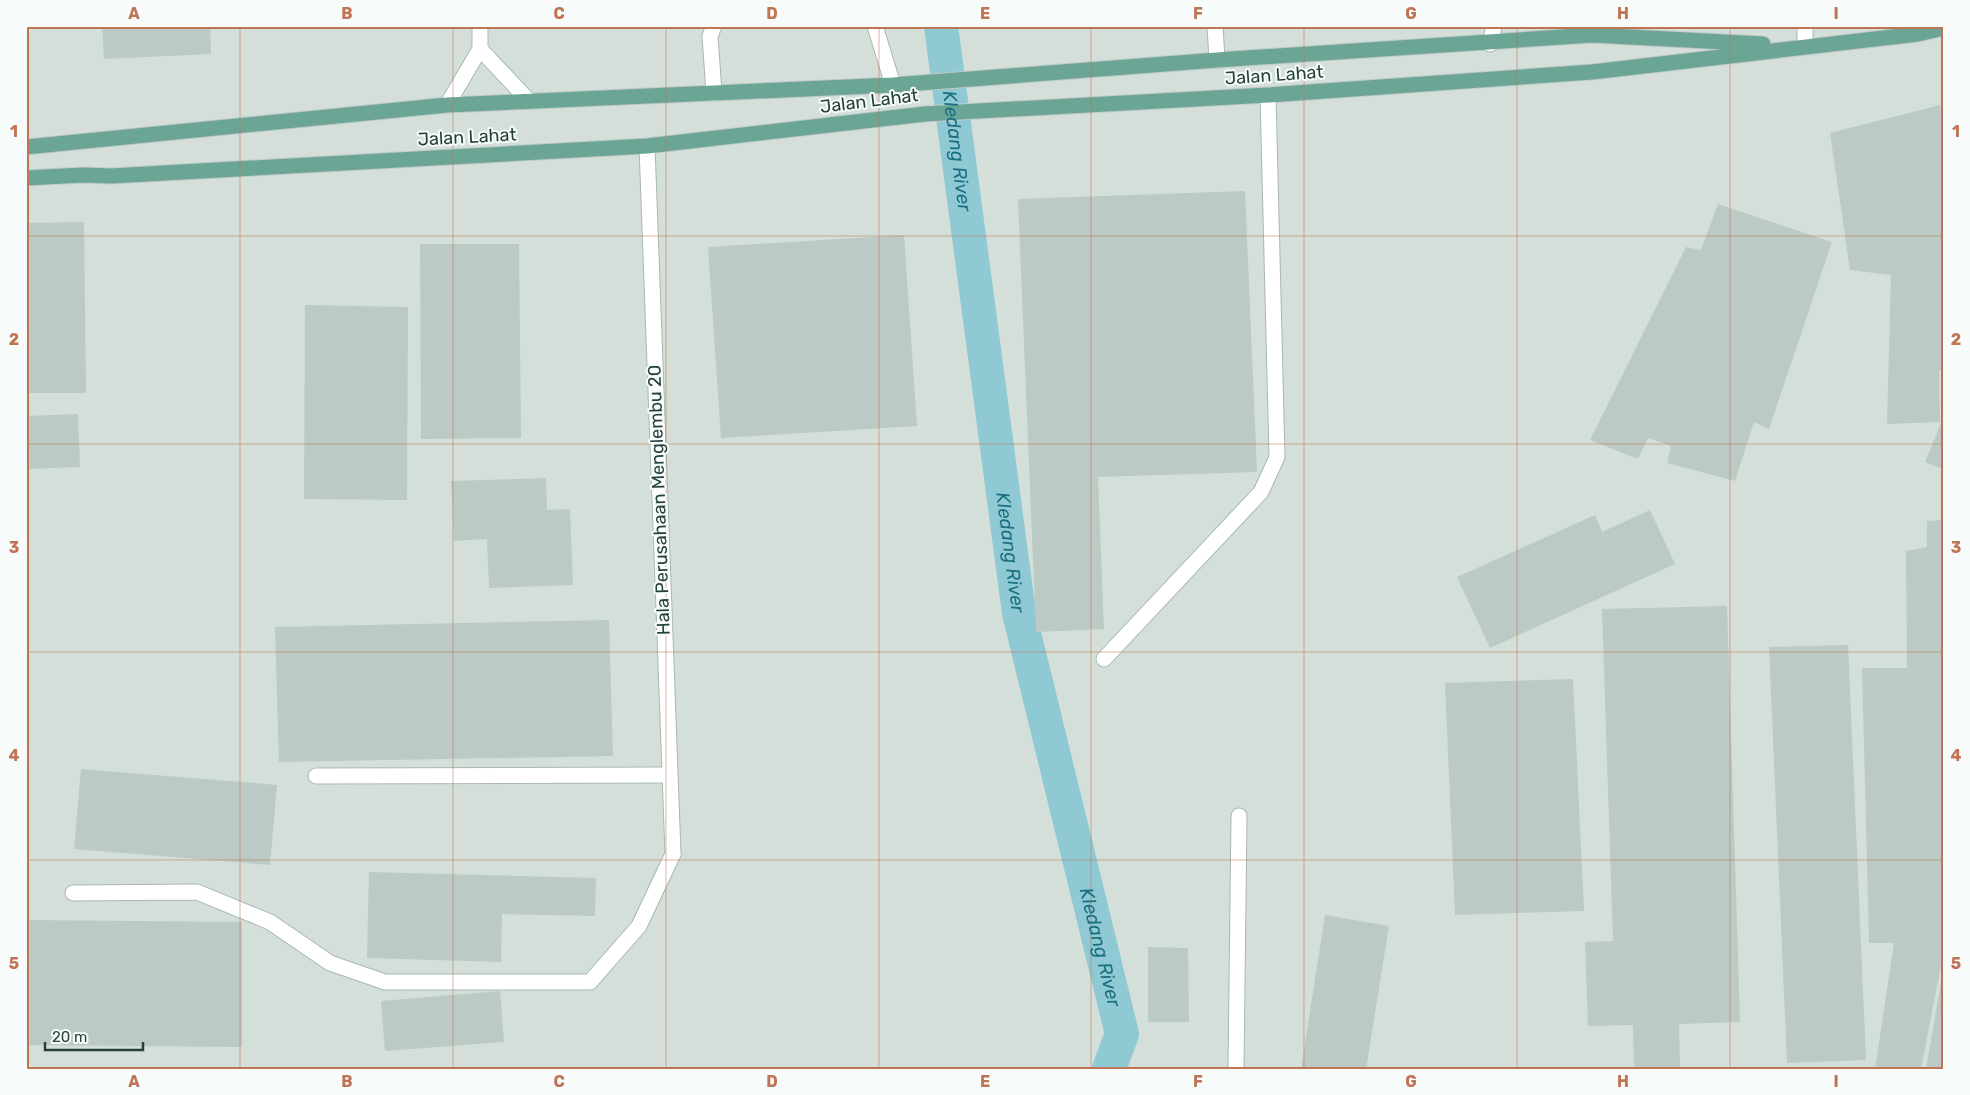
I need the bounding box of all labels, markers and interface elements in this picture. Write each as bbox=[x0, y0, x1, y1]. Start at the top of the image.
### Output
text: A bbox=[128, 4, 140, 23]
text: B bbox=[341, 4, 353, 23]
text: C bbox=[553, 4, 565, 23]
text: D bbox=[766, 4, 778, 23]
text: E bbox=[980, 4, 990, 23]
text: F bbox=[1193, 4, 1203, 23]
text: G bbox=[1405, 4, 1417, 23]
text: H bbox=[1617, 4, 1629, 23]
text: I bbox=[1833, 4, 1839, 23]
street label: Jalan Lahat bbox=[1224, 61, 1324, 89]
street label: Jalan Lahat bbox=[819, 84, 919, 118]
water label: Kledang River bbox=[938, 89, 977, 213]
text: 1 bbox=[10, 122, 18, 141]
text: 1 bbox=[1952, 122, 1960, 141]
street label: Jalan Lahat bbox=[417, 123, 517, 151]
text: 2 bbox=[9, 330, 19, 349]
text: 2 bbox=[1951, 330, 1961, 349]
street label: Hala Perusahaan Menglembu 20 bbox=[643, 364, 675, 636]
water label: Kledang River bbox=[992, 491, 1030, 615]
text: 3 bbox=[9, 538, 19, 557]
text: 3 bbox=[1951, 538, 1961, 557]
text: 4 bbox=[9, 746, 20, 765]
text: 4 bbox=[1951, 746, 1962, 765]
water label: Kledang River bbox=[1075, 885, 1127, 1009]
text: 5 bbox=[9, 954, 19, 973]
text: 5 bbox=[1951, 954, 1961, 973]
scale bar bbox=[45, 1020, 142, 1052]
text: 20 m bbox=[52, 1028, 87, 1046]
text: A bbox=[128, 1072, 140, 1091]
text: B bbox=[341, 1072, 353, 1091]
text: C bbox=[553, 1072, 565, 1091]
text: D bbox=[766, 1072, 778, 1091]
text: E bbox=[980, 1072, 990, 1091]
text: F bbox=[1193, 1072, 1203, 1091]
text: G bbox=[1405, 1072, 1417, 1091]
text: H bbox=[1617, 1072, 1629, 1091]
text: I bbox=[1833, 1072, 1839, 1091]

